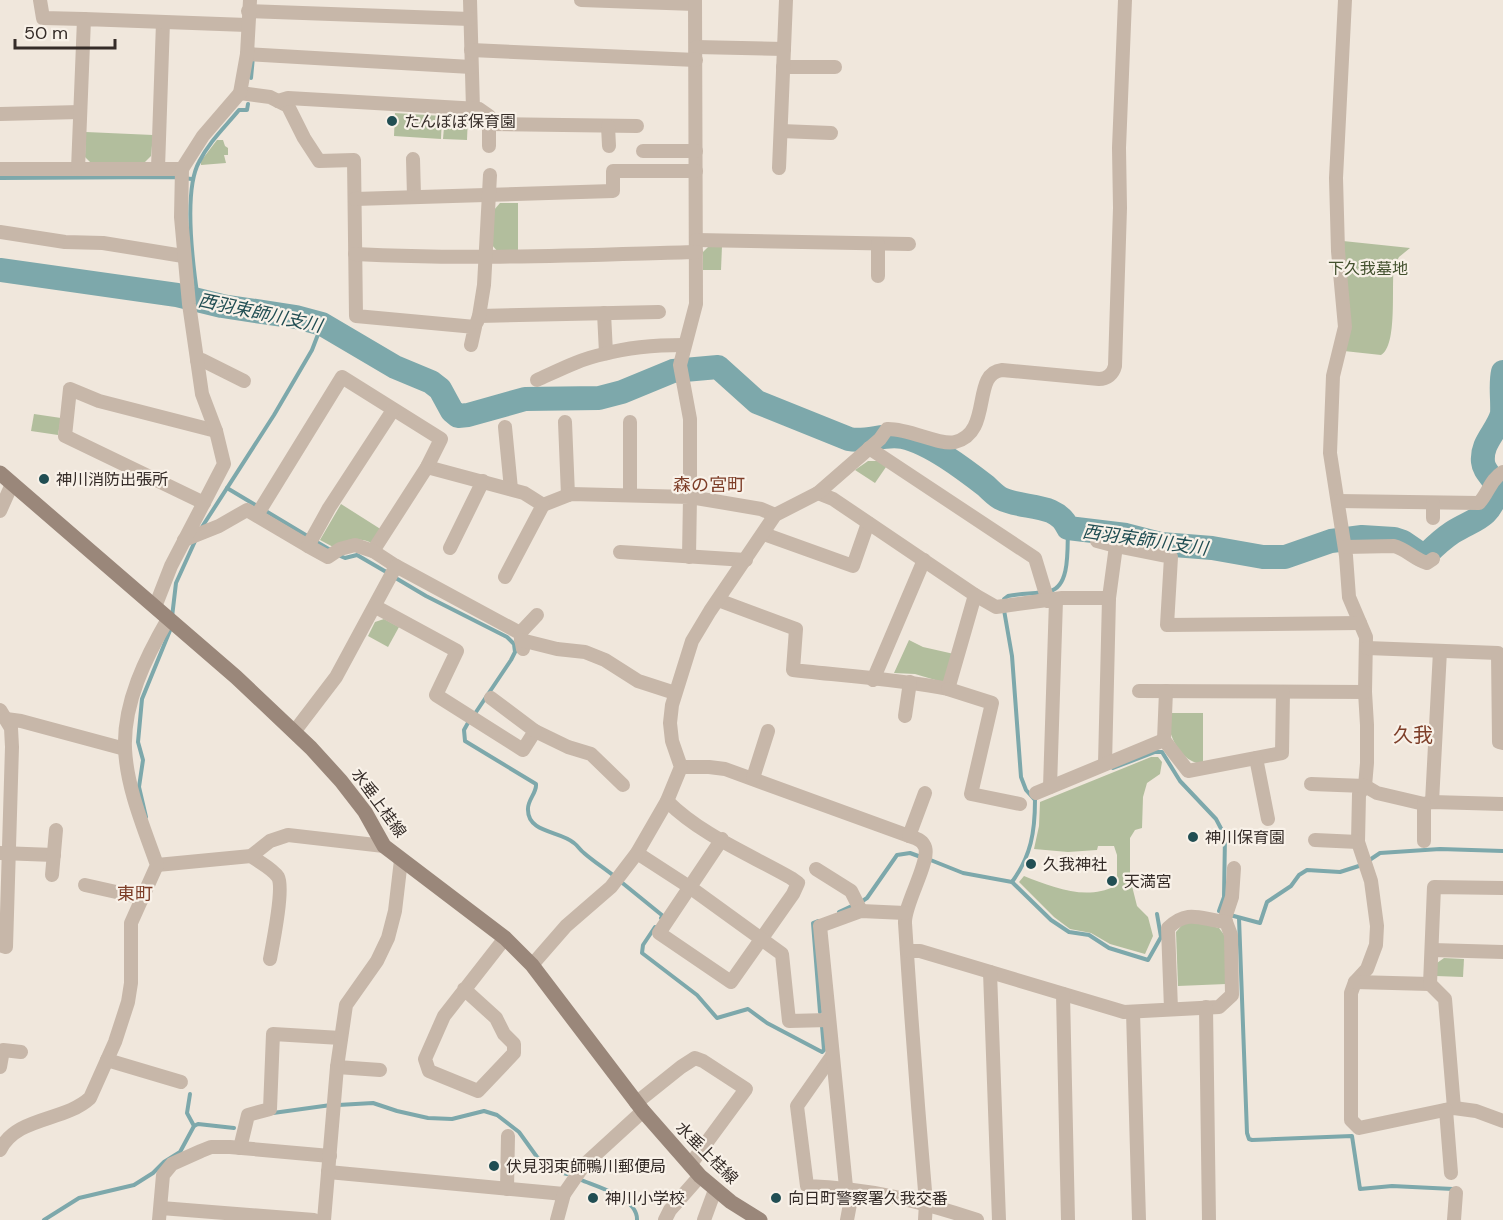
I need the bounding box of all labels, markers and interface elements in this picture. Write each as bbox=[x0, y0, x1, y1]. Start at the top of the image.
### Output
scale bar bbox=[15, 12, 116, 50]
text: 50 m bbox=[24, 21, 68, 45]
place label: たんぽぽ保育園 bbox=[404, 111, 516, 132]
marker: たんぽぽ保育園 bbox=[385, 114, 399, 128]
park label: 下久我墓地 bbox=[1328, 258, 1408, 279]
water label: 西羽束師川支川 bbox=[196, 288, 326, 338]
place label: 神川消防出張所 bbox=[56, 469, 168, 490]
marker: 神川消防出張所 bbox=[37, 472, 51, 486]
district label: 森の宮町 bbox=[673, 473, 745, 497]
water label: 西羽束師川支川 bbox=[1081, 519, 1211, 561]
district label: 久我 bbox=[1393, 722, 1433, 748]
street label: 水垂上桂線 bbox=[347, 764, 411, 842]
place label: 神川保育園 bbox=[1205, 827, 1285, 848]
marker: 神川保育園 bbox=[1186, 830, 1200, 844]
place label: 久我神社 bbox=[1043, 854, 1107, 875]
marker: 久我神社 bbox=[1024, 857, 1038, 871]
place label: 天満宮 bbox=[1124, 871, 1172, 892]
marker: 天満宮 bbox=[1105, 874, 1119, 888]
district label: 東町 bbox=[117, 882, 153, 906]
street label: 水垂上桂線 bbox=[671, 1117, 743, 1189]
place label: 伏見羽束師鴨川郵便局 bbox=[506, 1156, 666, 1177]
marker: 伏見羽束師鴨川郵便局 bbox=[487, 1159, 501, 1173]
place label: 神川小学校 bbox=[605, 1188, 685, 1209]
place label: 向日町警察署久我交番 bbox=[788, 1188, 948, 1209]
marker: 神川小学校 bbox=[586, 1191, 600, 1205]
marker: 向日町警察署久我交番 bbox=[769, 1191, 783, 1205]

